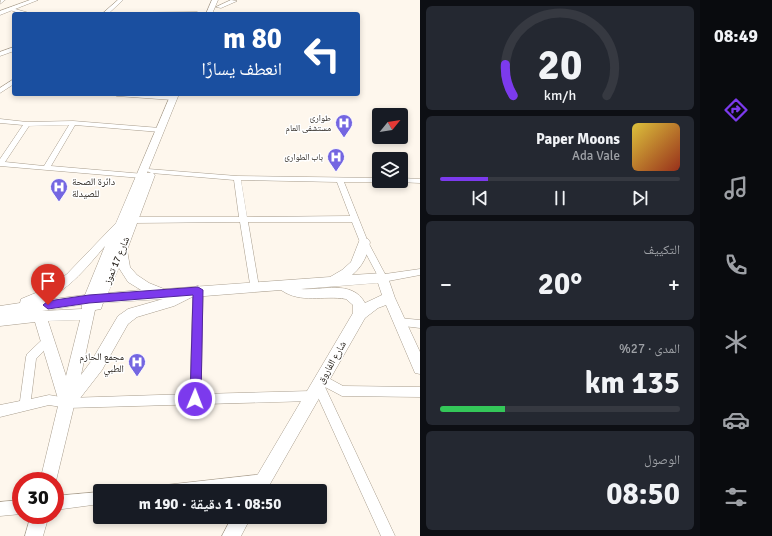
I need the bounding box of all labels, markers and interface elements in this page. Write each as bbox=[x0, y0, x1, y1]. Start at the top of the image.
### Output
text: 80 m bbox=[223, 22, 282, 56]
text: 08:49 bbox=[714, 25, 758, 47]
icon: left bbox=[296, 28, 348, 80]
text: 20 bbox=[538, 40, 582, 91]
text: انعطف يسارًا bbox=[201, 58, 282, 80]
text: km/h bbox=[544, 87, 576, 104]
icon: directions bbox=[722, 96, 750, 124]
north arrow bbox=[372, 108, 408, 144]
map controls bbox=[372, 108, 408, 188]
place label: طوارئ مستشفى العام bbox=[286, 113, 331, 135]
hospital icon: طوارئ مستشفى العام bbox=[334, 113, 354, 138]
text: Paper Moons bbox=[536, 130, 620, 148]
hospital icon: باب الطوارئ bbox=[326, 147, 346, 172]
text: Ada Vale bbox=[572, 148, 620, 164]
place label: باب الطوارئ bbox=[284, 152, 324, 163]
button: layers bbox=[372, 152, 408, 188]
icon: music bbox=[722, 174, 750, 202]
place label: دائرة الصحة للصيدلة bbox=[72, 176, 115, 200]
hospital icon: دائرة الصحة للصيدلة bbox=[49, 177, 69, 202]
icon: previous bbox=[469, 187, 491, 209]
icon: pause bbox=[549, 187, 571, 209]
icon: next bbox=[629, 187, 651, 209]
street label: شارع 17 تموز bbox=[101, 234, 132, 287]
text: التكييف bbox=[644, 242, 680, 258]
icon: phone bbox=[722, 251, 750, 279]
pin bbox=[31, 264, 65, 305]
text: 20° bbox=[538, 266, 582, 303]
icon: arrive bbox=[37, 270, 59, 292]
text: − bbox=[440, 271, 452, 298]
text: + bbox=[668, 271, 680, 298]
icon: climate bbox=[722, 328, 750, 356]
street label: شارع الفاروق bbox=[315, 339, 349, 386]
text: المدى · 27% bbox=[619, 341, 680, 357]
place label: مجمع الحازم الطبي bbox=[79, 351, 124, 377]
hospital icon: مجمع الحازم الطبي bbox=[127, 352, 147, 377]
text: 135 km bbox=[585, 365, 680, 402]
position arrow bbox=[174, 378, 216, 420]
icon: car bbox=[722, 406, 750, 434]
text: الوصول bbox=[644, 452, 680, 468]
speed limit sign: 30 bbox=[12, 472, 64, 524]
text: 08:50 bbox=[606, 476, 680, 513]
icon: filters bbox=[722, 483, 750, 511]
text: 08:50 · 1 دقيقة · 190 m bbox=[139, 495, 281, 513]

